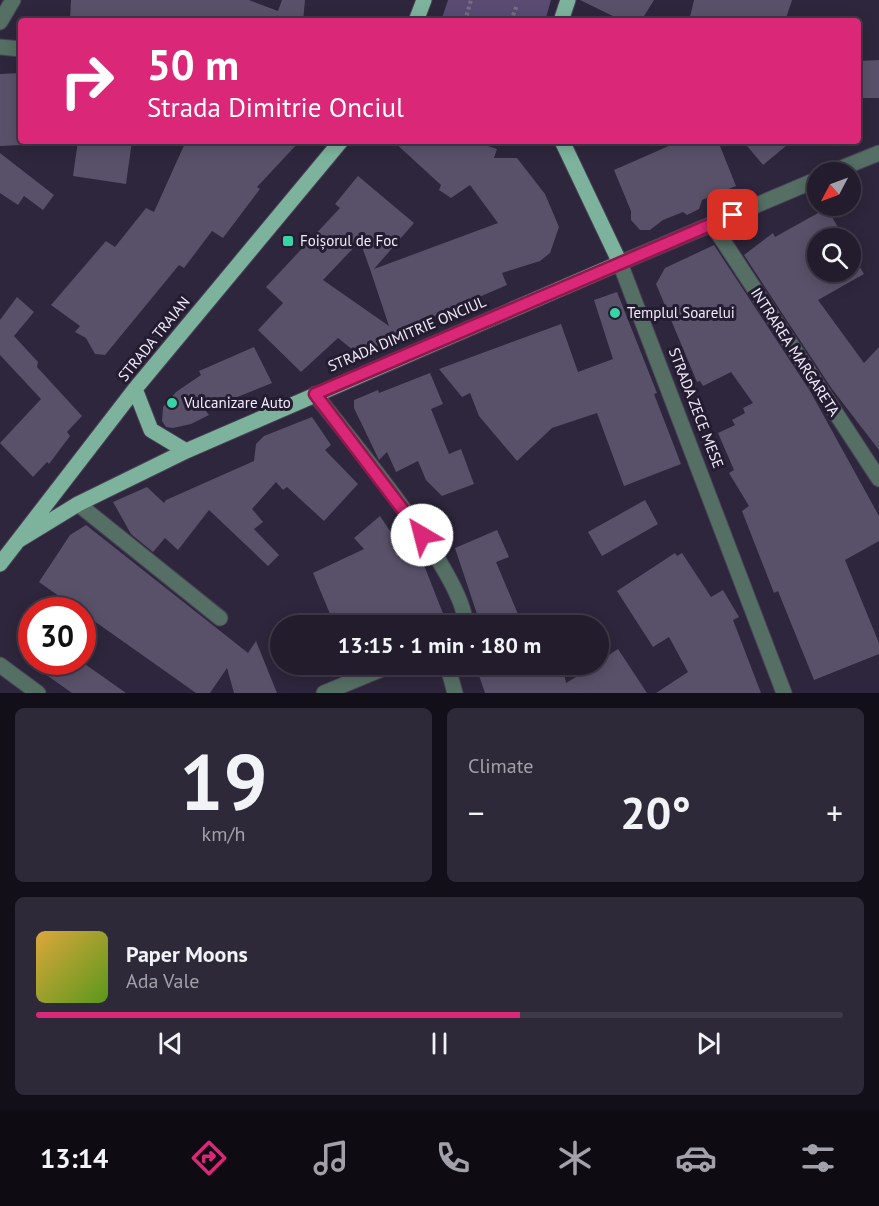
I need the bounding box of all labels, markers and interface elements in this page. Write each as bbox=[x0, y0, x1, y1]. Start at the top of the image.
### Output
text: 50 m bbox=[147, 37, 239, 92]
icon: right bbox=[48, 42, 126, 120]
text: Strada Dimitrie Onciul bbox=[147, 90, 404, 124]
north arrow bbox=[807, 162, 861, 216]
map controls bbox=[807, 162, 861, 282]
pin bbox=[707, 189, 758, 240]
icon: arrive bbox=[716, 198, 749, 231]
button: search bbox=[807, 228, 861, 282]
place label: Foișorul de Foc bbox=[300, 231, 398, 250]
marker: Foișorul de Foc bbox=[281, 234, 295, 248]
street label: INTRAREA MARGARETA bbox=[747, 284, 844, 420]
street label: STRADA DIMITRIE ONCIUL bbox=[325, 291, 489, 376]
street label: STRADA TRAIAN bbox=[114, 292, 194, 385]
place label: Templul Soarelui bbox=[627, 303, 735, 322]
marker: Templul Soarelui bbox=[608, 306, 622, 320]
street label: STRADA ZECE MESE bbox=[665, 345, 728, 471]
place label: Vulcanizare Auto bbox=[183, 393, 291, 412]
marker: Vulcanizare Auto bbox=[165, 396, 179, 410]
position arrow bbox=[390, 503, 454, 567]
speed limit sign: 30 bbox=[18, 597, 96, 675]
text: 13:15 · 1 min · 180 m bbox=[338, 631, 541, 659]
text: 19 bbox=[179, 731, 268, 832]
text: Climate bbox=[468, 753, 534, 779]
text: 20° bbox=[620, 783, 691, 841]
text: − bbox=[468, 791, 485, 834]
text: + bbox=[826, 791, 843, 834]
text: km/h bbox=[202, 821, 245, 847]
text: Paper Moons bbox=[126, 940, 248, 968]
text: Ada Vale bbox=[126, 968, 199, 994]
icon: previous bbox=[154, 1027, 187, 1060]
icon: pause bbox=[423, 1027, 456, 1060]
icon: next bbox=[692, 1027, 725, 1060]
icon: directions bbox=[188, 1137, 230, 1179]
icon: music bbox=[310, 1137, 352, 1179]
icon: phone bbox=[432, 1137, 474, 1179]
icon: climate bbox=[554, 1137, 596, 1179]
icon: car bbox=[675, 1137, 717, 1179]
icon: filters bbox=[797, 1137, 839, 1179]
text: 13:14 bbox=[40, 1141, 108, 1175]

